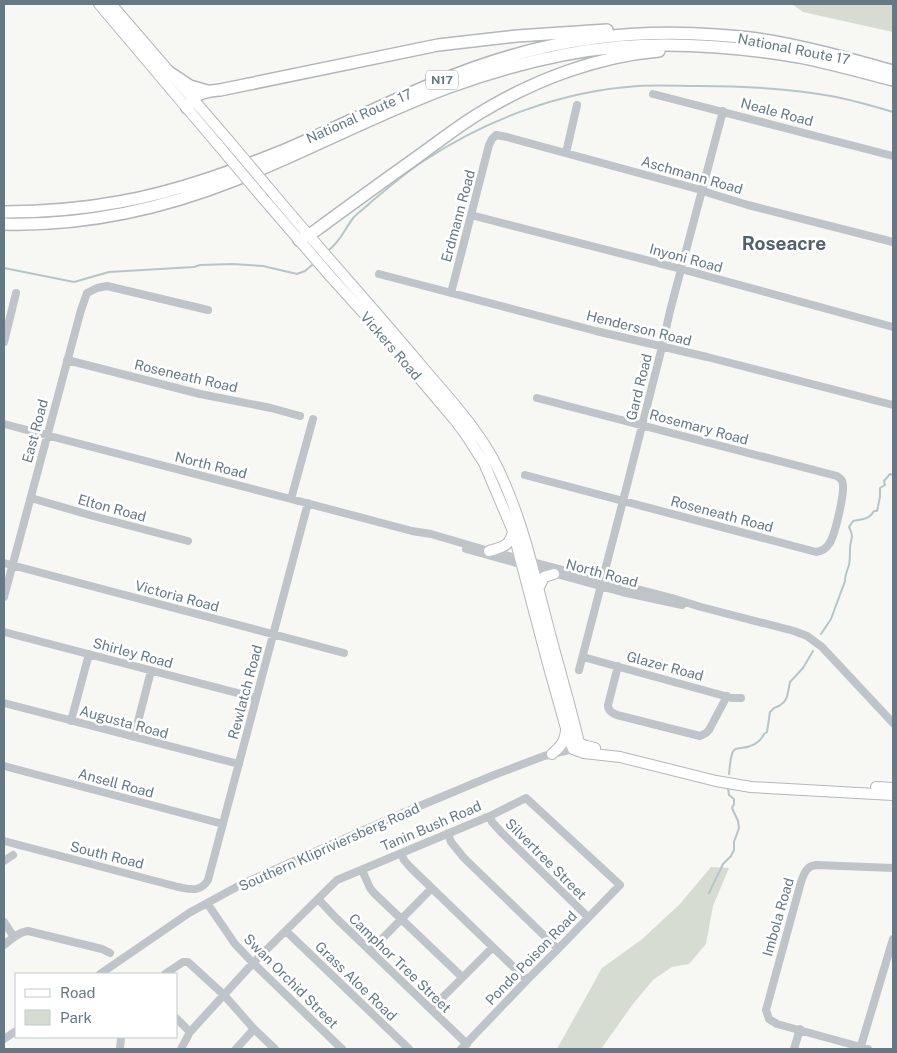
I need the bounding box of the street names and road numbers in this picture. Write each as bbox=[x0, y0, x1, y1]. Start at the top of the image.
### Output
street label: National Route 17 bbox=[736, 30, 852, 68]
road number: N17 bbox=[426, 70, 458, 90]
street label: National Route 17 bbox=[304, 85, 414, 147]
street label: Neale Road bbox=[739, 95, 815, 129]
street label: Aschmann Road bbox=[639, 153, 745, 197]
street label: Erdmann Road bbox=[438, 168, 478, 264]
street label: Inyoni Road bbox=[648, 241, 724, 275]
street label: Henderson Road bbox=[585, 307, 693, 349]
street label: Vickers Road bbox=[357, 309, 425, 383]
street label: Gard Road bbox=[623, 352, 655, 422]
street label: Roseneath Road bbox=[133, 356, 239, 396]
street label: East Road bbox=[19, 397, 51, 465]
street label: Rosemary Road bbox=[648, 406, 750, 448]
street label: North Road bbox=[173, 448, 249, 482]
street label: Elton Road bbox=[76, 491, 148, 525]
street label: Roseneath Road bbox=[669, 493, 775, 535]
street label: North Road bbox=[564, 556, 640, 590]
street label: Victoria Road bbox=[133, 577, 221, 615]
street label: Shirley Road bbox=[91, 635, 175, 671]
street label: Rewlatch Road bbox=[225, 643, 265, 741]
street label: Glazer Road bbox=[625, 648, 705, 684]
street label: Augusta Road bbox=[78, 702, 170, 742]
street label: Ansell Road bbox=[76, 765, 156, 801]
street label: Tanin Bush Road bbox=[378, 798, 484, 854]
street label: Southern Klipriviersberg Road bbox=[236, 800, 422, 894]
street label: Silvertree Street bbox=[502, 815, 590, 903]
street label: South Road bbox=[68, 838, 146, 872]
street label: Imbola Road bbox=[759, 876, 797, 958]
street label: Pondo Poison Road bbox=[482, 908, 580, 1008]
street label: Camphor Tree Street bbox=[346, 910, 454, 1016]
street label: Swan Orchid Street bbox=[241, 931, 341, 1031]
street label: Grass Aloe Road bbox=[312, 938, 400, 1024]

